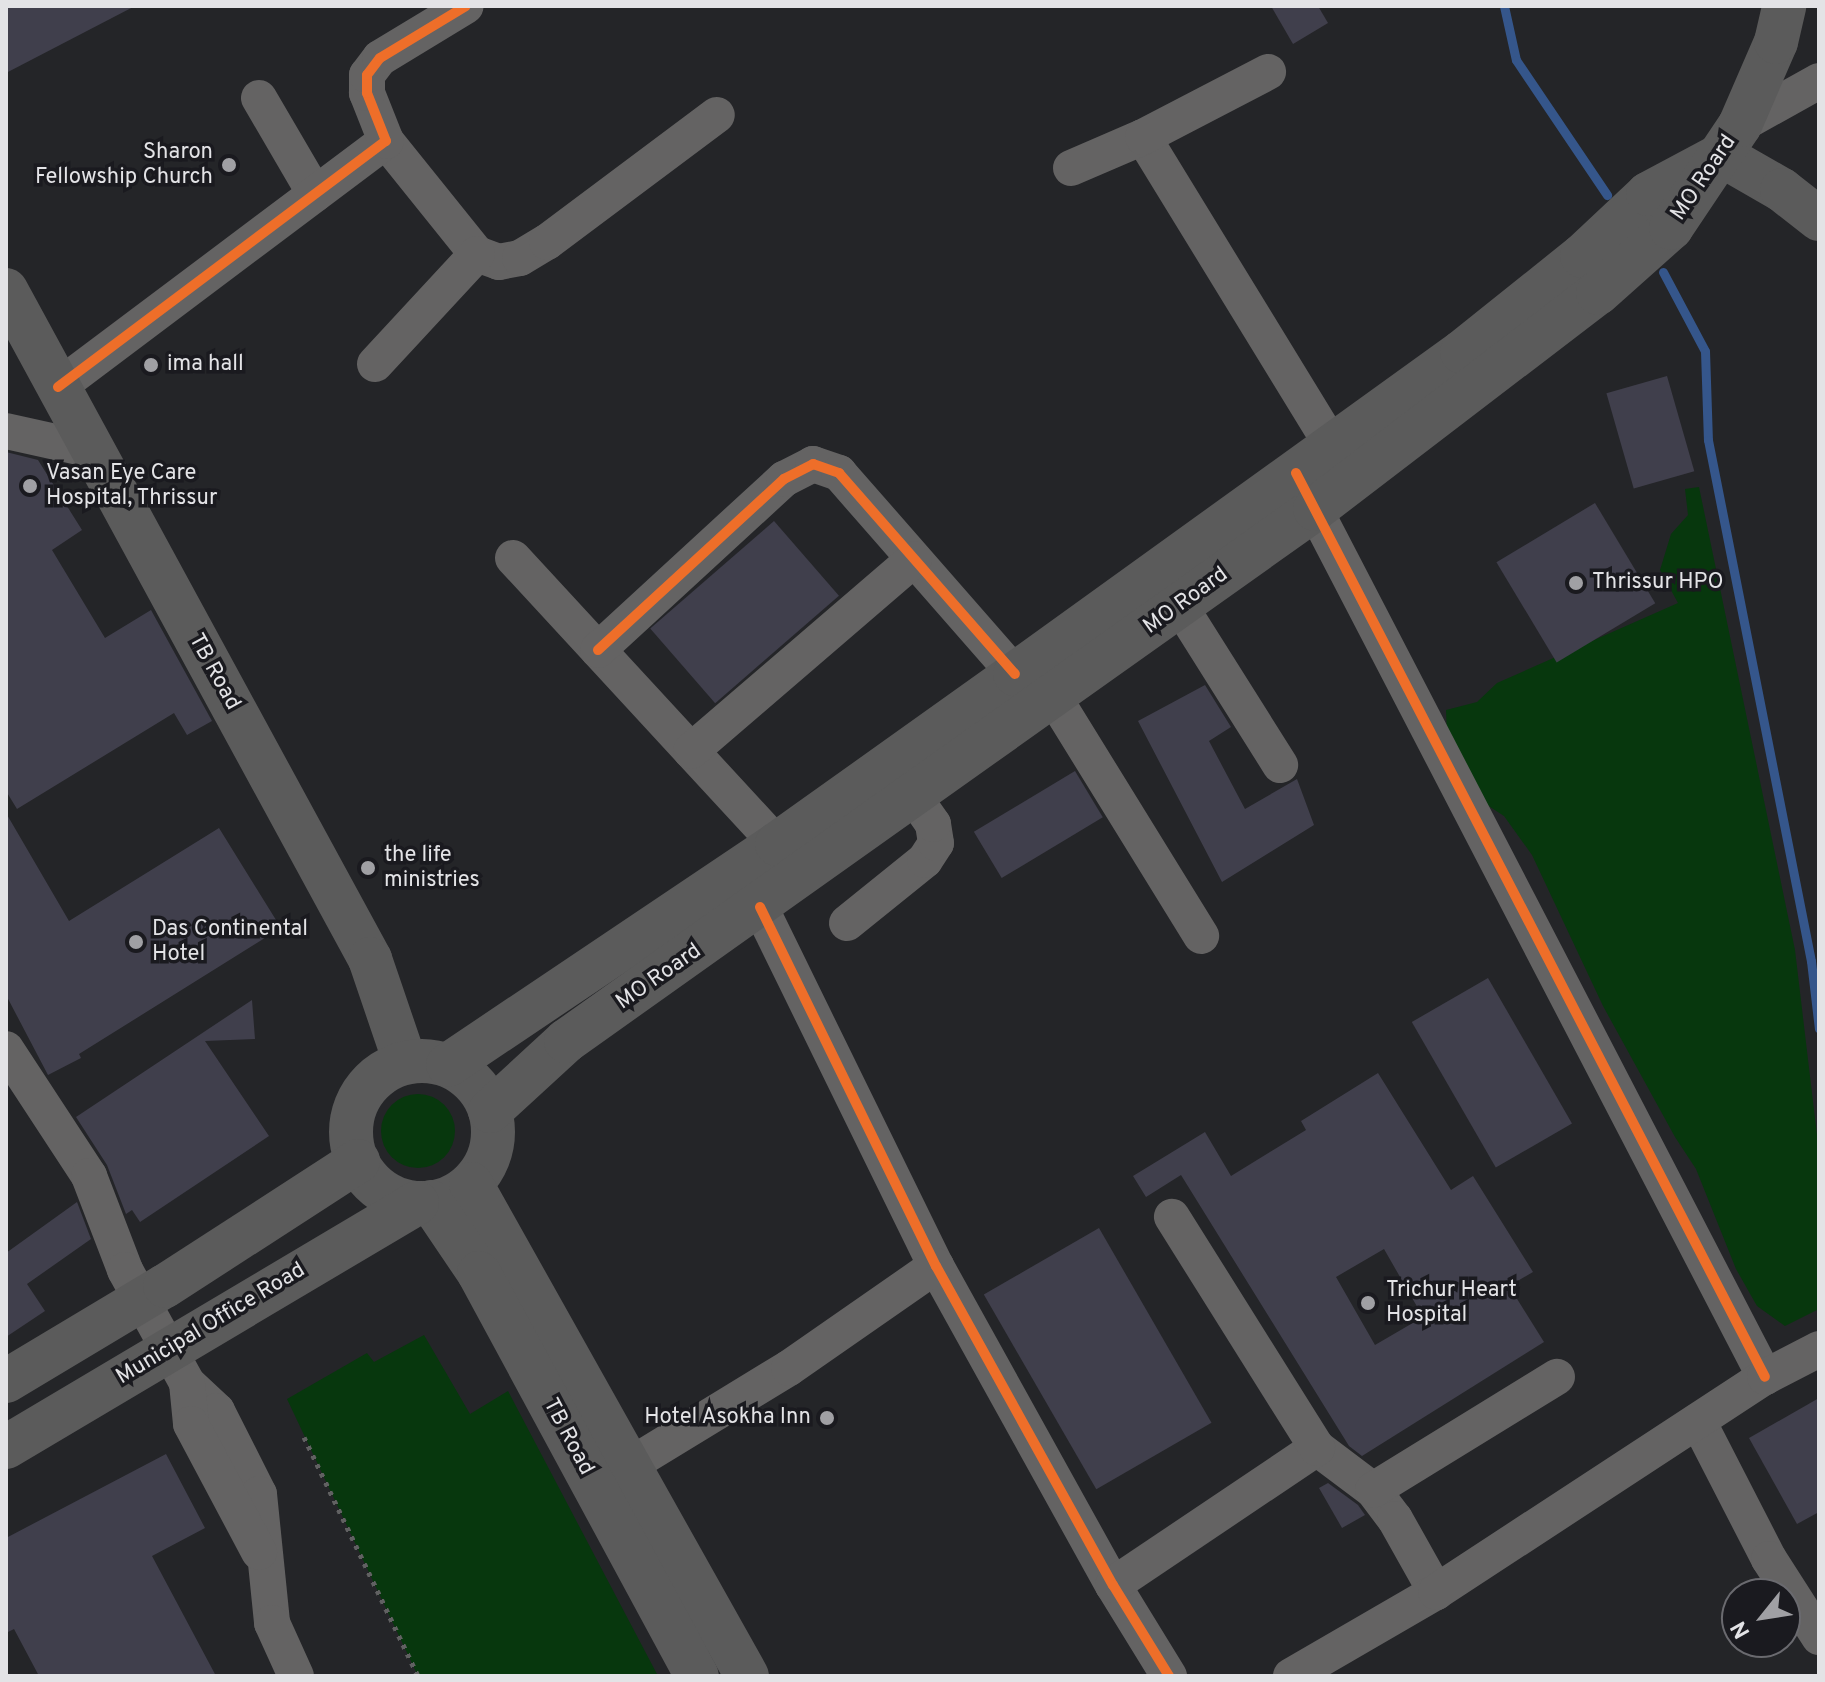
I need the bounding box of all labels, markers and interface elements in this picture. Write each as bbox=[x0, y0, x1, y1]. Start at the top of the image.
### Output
street label: MO Roard bbox=[1666, 130, 1742, 226]
place label: Sharon Fellowship Church bbox=[35, 139, 213, 190]
marker: Sharon Fellowship Church bbox=[220, 156, 238, 174]
place label: ima hall bbox=[167, 352, 244, 378]
marker: ima hall bbox=[142, 356, 160, 374]
place label: Vasan Eye Care Hospital, Thrissur bbox=[46, 460, 218, 512]
marker: Vasan Eye Care Hospital, Thrissur bbox=[21, 477, 39, 495]
street label: MO Roard bbox=[1139, 562, 1233, 640]
place label: Thrissur HPO bbox=[1592, 570, 1723, 596]
marker: Thrissur HPO bbox=[1567, 574, 1585, 592]
street label: TB Road bbox=[182, 629, 246, 715]
place label: the life ministries bbox=[384, 842, 480, 894]
marker: the life ministries bbox=[359, 859, 377, 877]
place label: Das Continental Hotel bbox=[152, 916, 308, 968]
marker: Das Continental Hotel bbox=[127, 933, 145, 951]
street label: MO Roard bbox=[611, 938, 707, 1016]
street label: Municipal Office Road bbox=[112, 1257, 310, 1391]
place label: Trichur Heart Hospital bbox=[1386, 1277, 1517, 1328]
marker: Trichur Heart Hospital bbox=[1357, 1292, 1379, 1314]
street label: TB Road bbox=[537, 1394, 599, 1480]
place label: Hotel Asokha Inn bbox=[643, 1405, 811, 1431]
marker: Hotel Asokha Inn bbox=[818, 1409, 836, 1427]
north arrow bbox=[1721, 1578, 1801, 1658]
text: N bbox=[1726, 1616, 1757, 1643]

